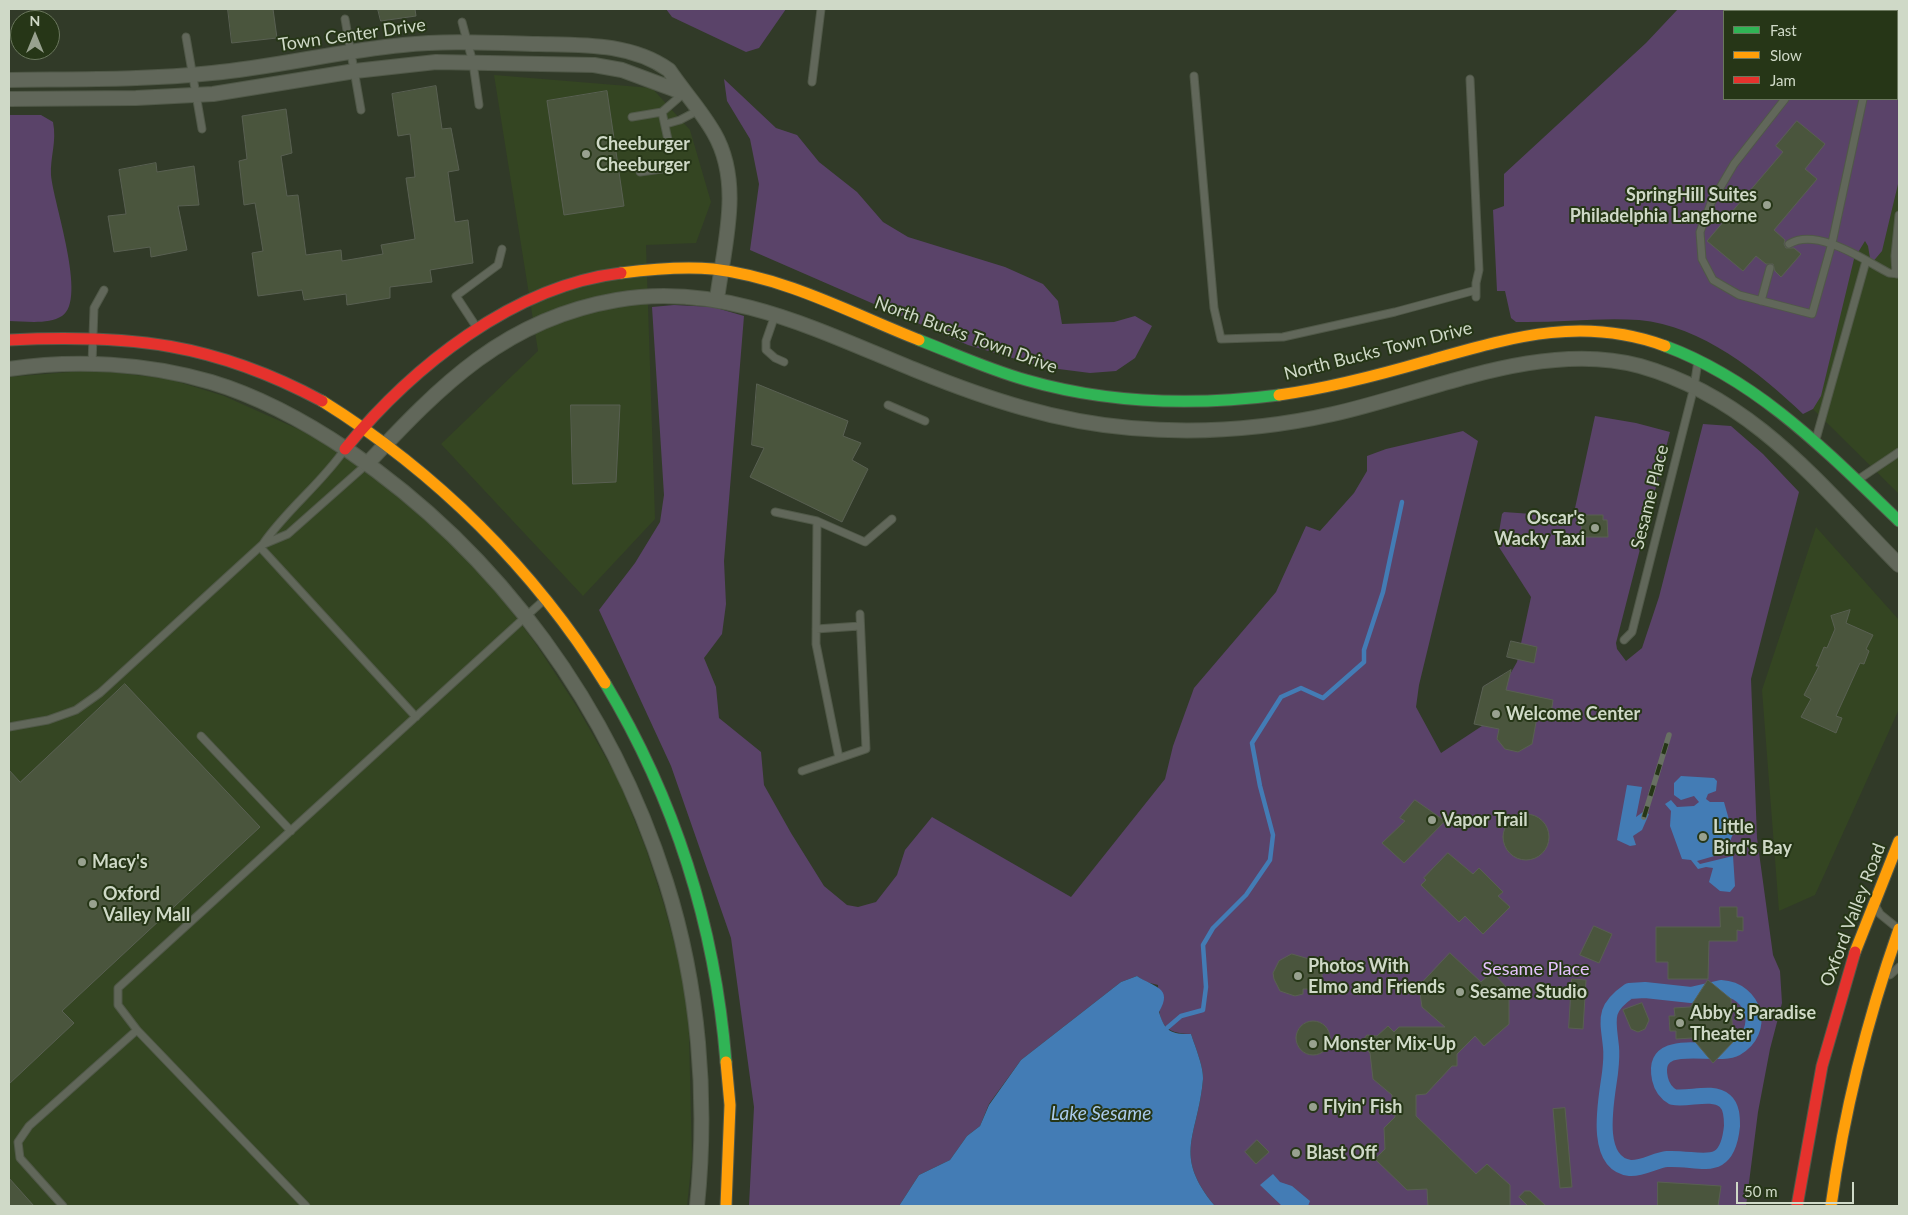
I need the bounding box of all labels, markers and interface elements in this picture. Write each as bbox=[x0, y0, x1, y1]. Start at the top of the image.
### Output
north arrow bbox=[10, 10, 60, 60]
legend bbox=[1723, 10, 1898, 100]
text: N bbox=[30, 12, 40, 29]
street label: Town Center Drive bbox=[277, 14, 427, 56]
text: Fast bbox=[1770, 21, 1797, 39]
text: Slow bbox=[1770, 46, 1802, 64]
text: Jam bbox=[1770, 71, 1796, 89]
place label: Cheeburger Cheeburger bbox=[596, 133, 690, 176]
marker: Cheeburger Cheeburger bbox=[580, 148, 592, 160]
place label: SpringHill Suites Philadelphia Langhorne bbox=[1570, 184, 1757, 226]
marker: SpringHill Suites Philadelphia Langhorne bbox=[1761, 199, 1773, 211]
street label: North Bucks Town Drive bbox=[872, 292, 1060, 378]
street label: North Bucks Town Drive bbox=[1282, 317, 1474, 385]
street label: Sesame Place bbox=[1627, 443, 1673, 551]
place label: Oscar's Wacky Taxi bbox=[1494, 507, 1585, 550]
marker: Oscar's Wacky Taxi bbox=[1589, 522, 1601, 534]
place label: Welcome Center bbox=[1506, 703, 1640, 725]
marker: Welcome Center bbox=[1490, 708, 1502, 720]
place label: Vapor Trail bbox=[1442, 809, 1528, 831]
marker: Vapor Trail bbox=[1426, 814, 1438, 826]
place label: Little Bird's Bay bbox=[1713, 816, 1792, 859]
marker: Little Bird's Bay bbox=[1697, 831, 1709, 843]
street label: Oxford Valley Road bbox=[1816, 840, 1890, 990]
place label: Macy's bbox=[92, 851, 148, 873]
marker: Macy's bbox=[76, 856, 88, 868]
place label: Oxford Valley Mall bbox=[103, 883, 190, 926]
marker: Oxford Valley Mall bbox=[87, 898, 99, 910]
place label: Photos With Elmo and Friends bbox=[1308, 955, 1445, 998]
park label: Sesame Place bbox=[1483, 958, 1589, 980]
marker: Photos With Elmo and Friends bbox=[1292, 970, 1304, 982]
place label: Sesame Studio bbox=[1470, 981, 1587, 1003]
marker: Sesame Studio bbox=[1454, 986, 1466, 998]
place label: Abby's Paradise Theater bbox=[1690, 1002, 1816, 1044]
marker: Abby's Paradise Theater bbox=[1674, 1017, 1686, 1029]
place label: Monster Mix-Up bbox=[1323, 1033, 1456, 1055]
marker: Monster Mix-Up bbox=[1307, 1038, 1319, 1050]
place label: Flyin' Fish bbox=[1323, 1096, 1402, 1118]
marker: Flyin' Fish bbox=[1307, 1101, 1319, 1113]
water label: Lake Sesame bbox=[1051, 1103, 1151, 1125]
place label: Blast Off bbox=[1306, 1142, 1377, 1164]
marker: Blast Off bbox=[1290, 1147, 1302, 1159]
scale bar bbox=[1738, 1172, 1856, 1204]
text: 50 m bbox=[1744, 1182, 1778, 1200]

